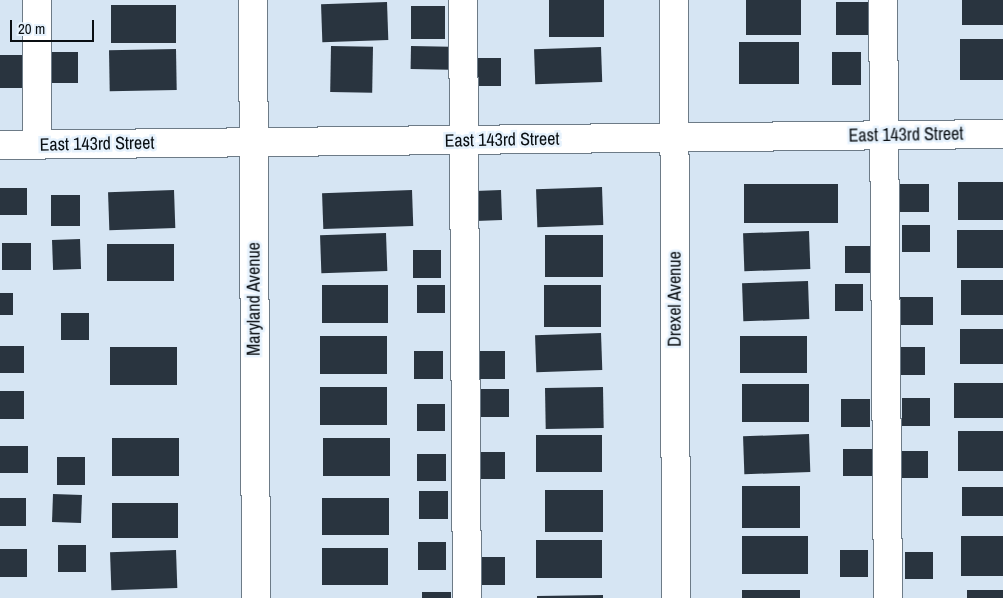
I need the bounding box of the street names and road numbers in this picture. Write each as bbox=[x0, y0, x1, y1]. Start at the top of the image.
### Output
street label: East 143rd Street bbox=[848, 123, 964, 147]
street label: East 143rd Street bbox=[444, 128, 560, 152]
street label: East 143rd Street bbox=[39, 132, 155, 156]
street label: Maryland Avenue bbox=[243, 242, 265, 356]
street label: Drexel Avenue bbox=[664, 251, 686, 347]

